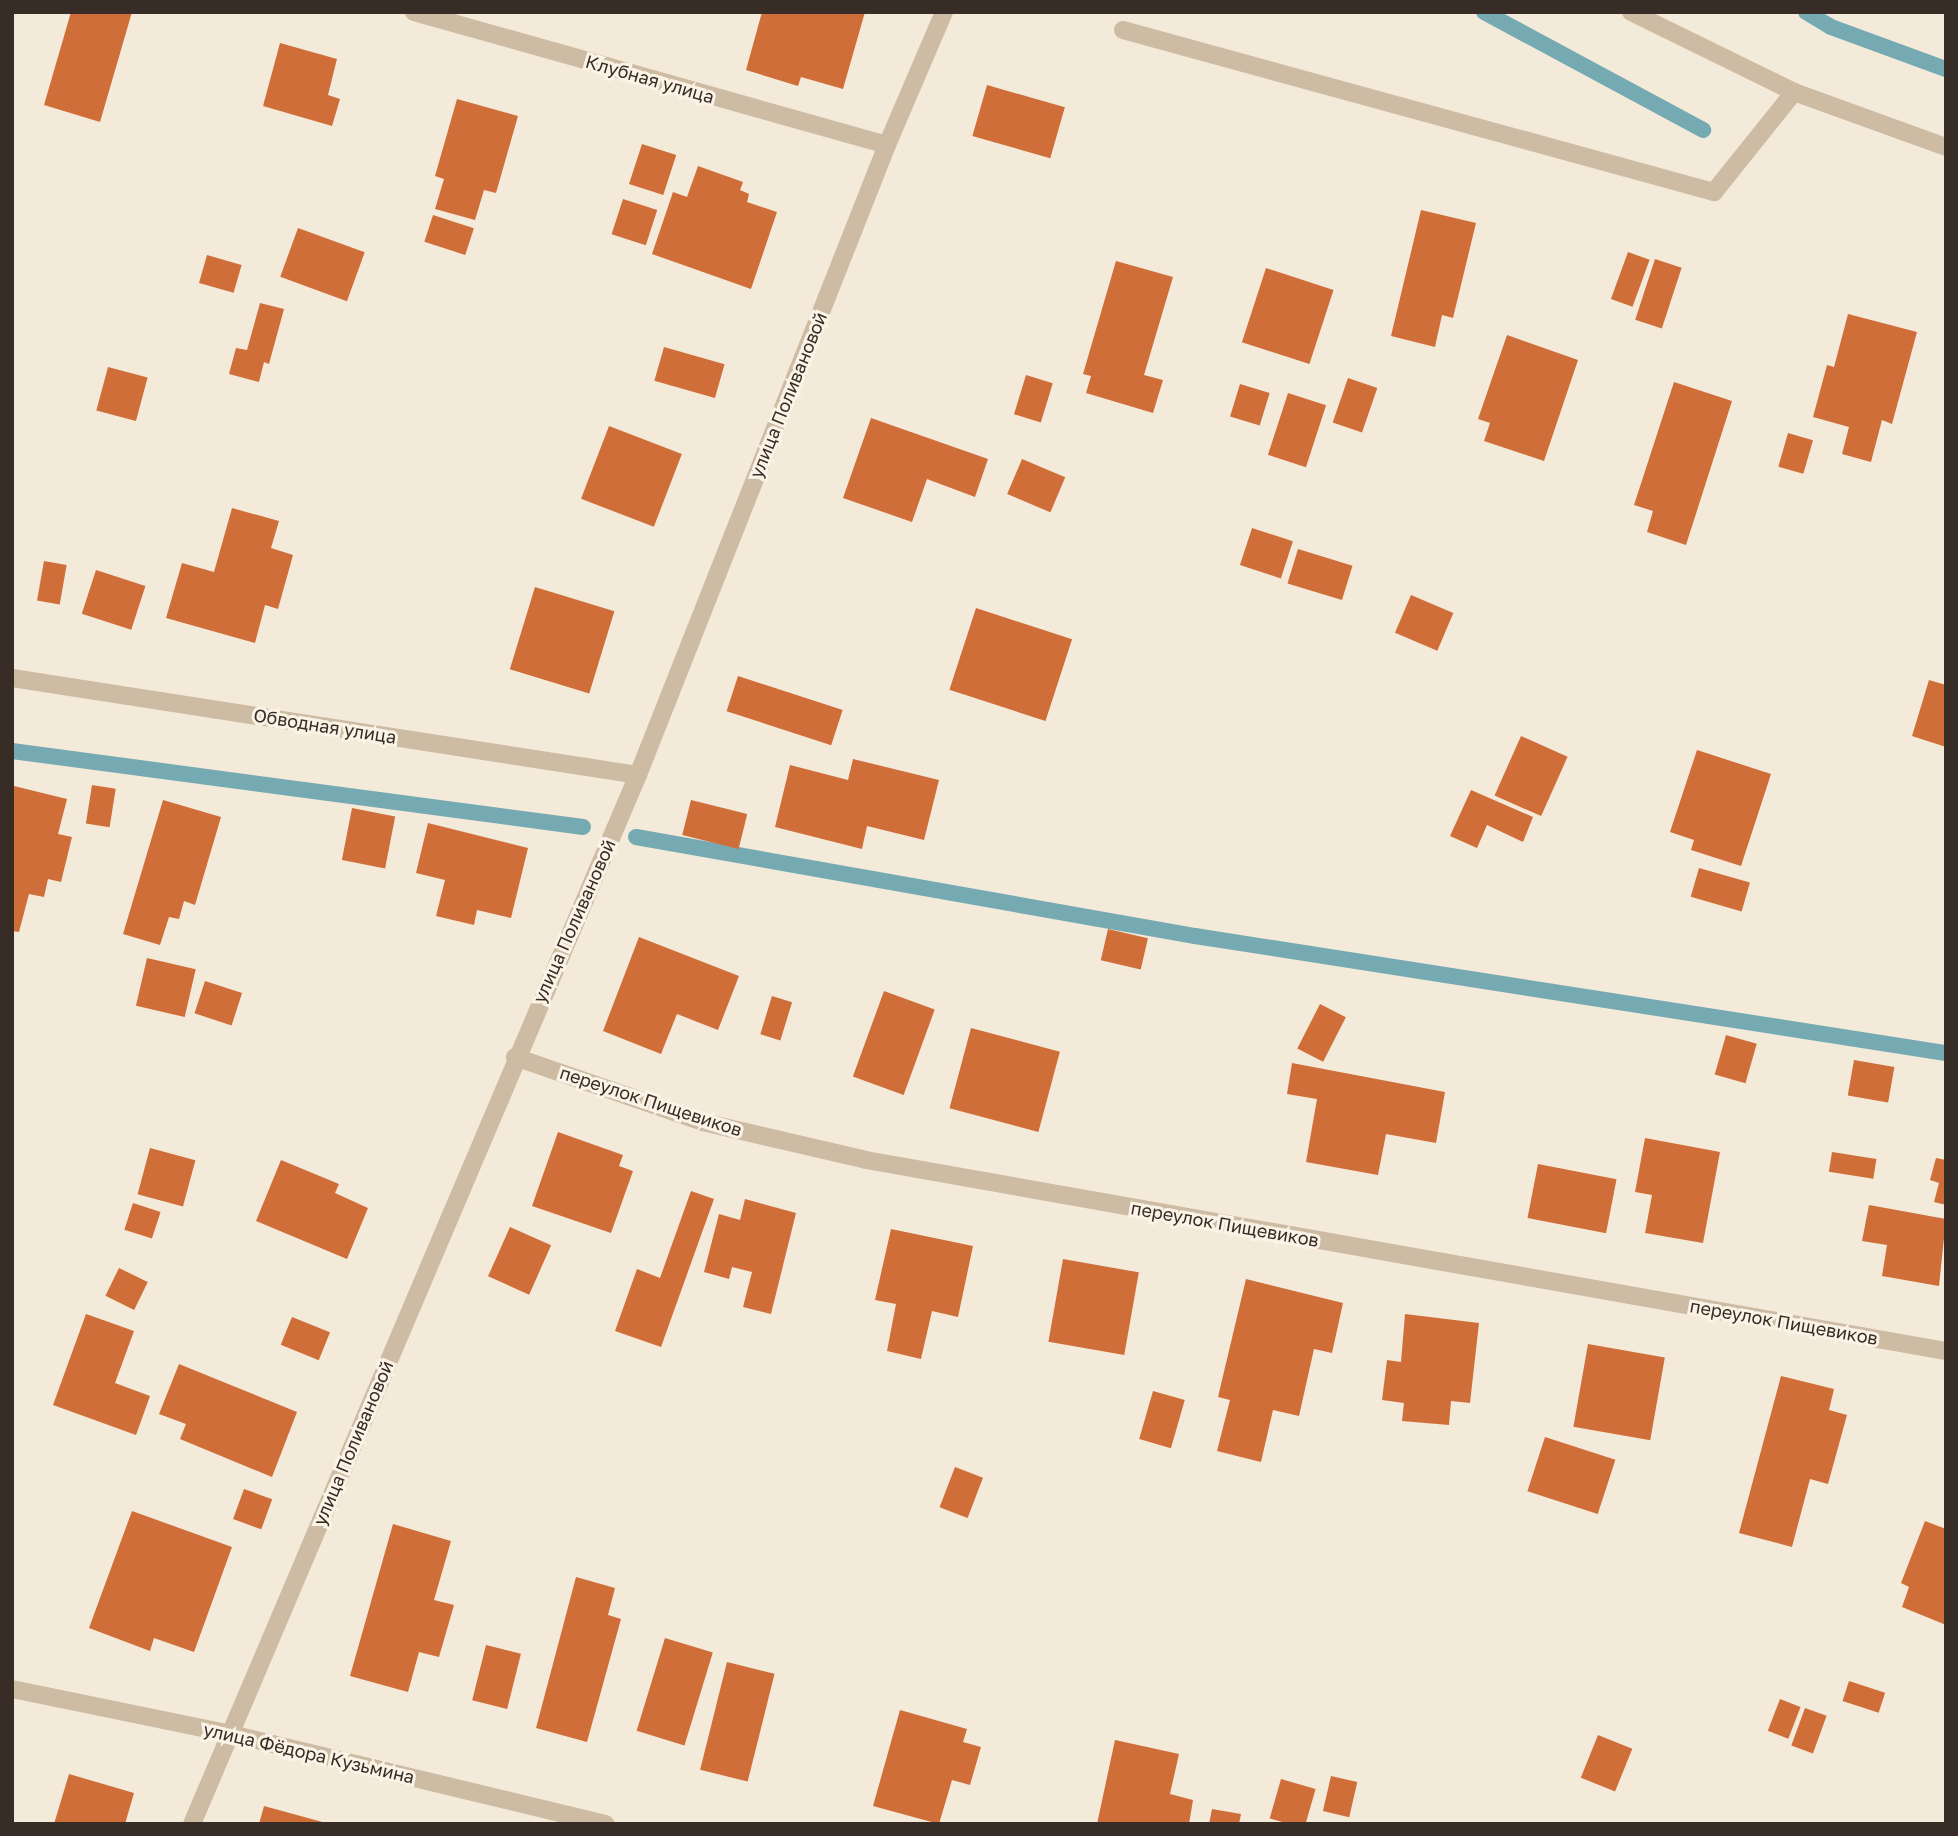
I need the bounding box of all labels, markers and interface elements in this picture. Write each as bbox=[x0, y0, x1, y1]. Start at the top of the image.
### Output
street label: Клубная улица bbox=[583, 50, 717, 108]
street label: улица Поливановой bbox=[745, 309, 831, 481]
street label: Обводная улица bbox=[252, 704, 398, 748]
street label: улица Поливановой bbox=[528, 836, 620, 1006]
street label: переулок Пищевиков bbox=[557, 1061, 745, 1141]
street label: переулок Пищевиков bbox=[1129, 1197, 1321, 1251]
street label: переулок Пищевиков bbox=[1688, 1295, 1880, 1349]
street label: улица Поливановой bbox=[308, 1357, 398, 1529]
street label: улица Фёдора Кузьмина bbox=[201, 1718, 417, 1788]

